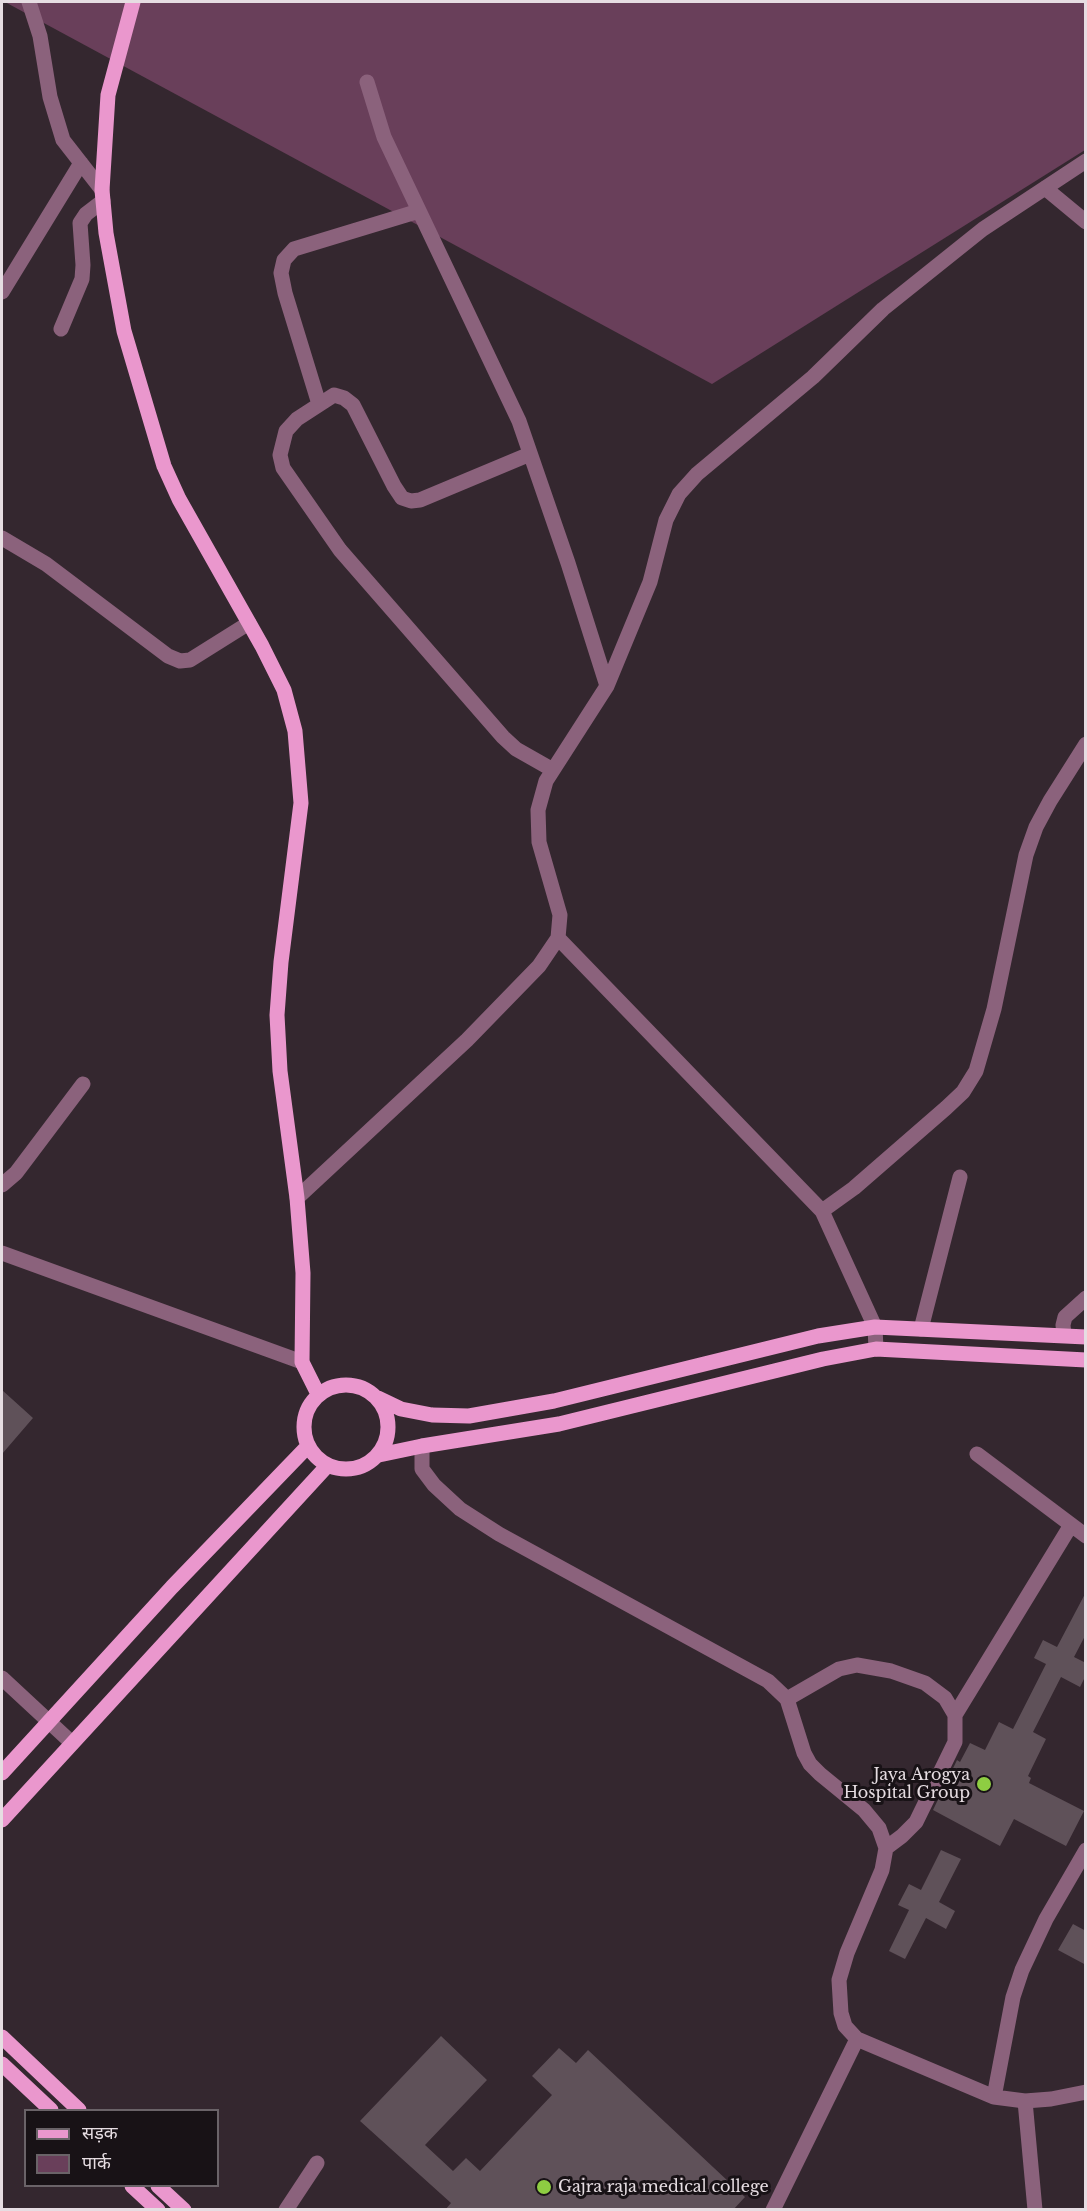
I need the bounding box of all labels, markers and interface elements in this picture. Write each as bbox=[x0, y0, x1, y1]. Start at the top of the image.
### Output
place label: Jaya Arogya Hospital Group bbox=[843, 1765, 970, 1803]
marker: Jaya Arogya Hospital Group bbox=[975, 1775, 993, 1793]
legend bbox=[24, 2109, 219, 2187]
text: सड़क bbox=[82, 2122, 118, 2144]
text: पार्क bbox=[82, 2152, 111, 2174]
place label: Gajra raja medical college bbox=[558, 2177, 769, 2197]
marker: Gajra raja medical college bbox=[535, 2178, 553, 2196]

